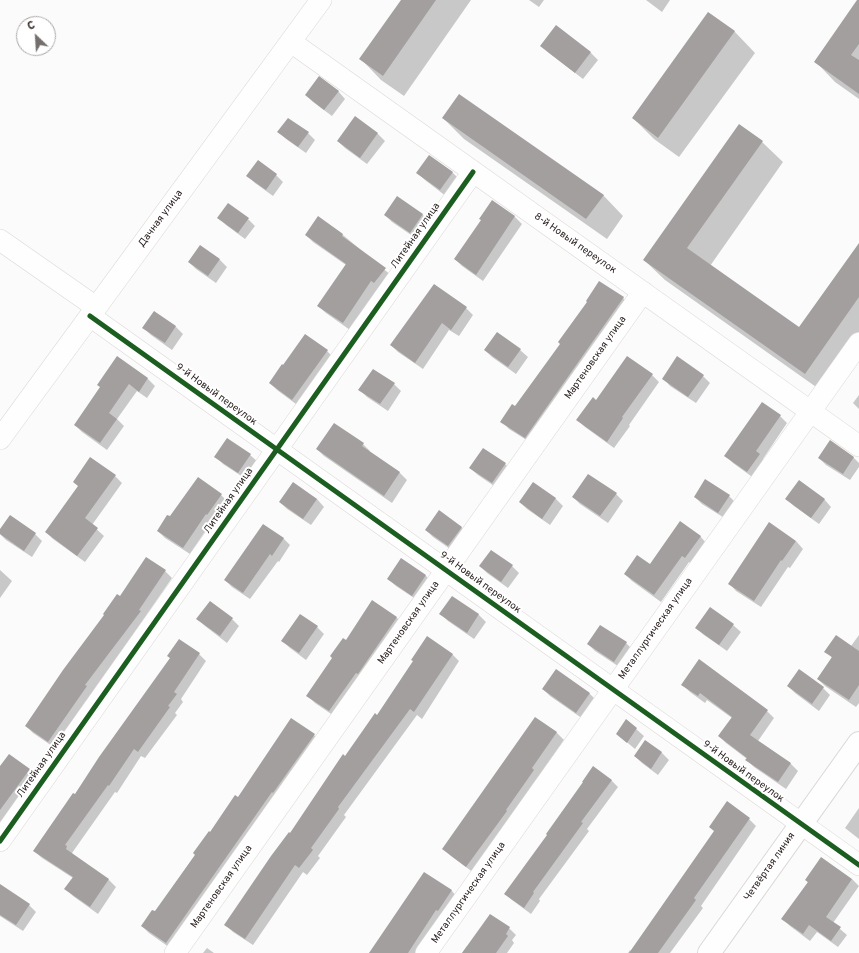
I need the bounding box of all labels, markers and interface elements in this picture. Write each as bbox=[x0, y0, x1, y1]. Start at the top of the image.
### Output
north arrow bbox=[16, 16, 56, 56]
text: С bbox=[25, 18, 37, 34]
street label: Дачная улица bbox=[136, 188, 186, 250]
street label: Литейная улица bbox=[389, 201, 443, 271]
street label: 8-й Новый переулок bbox=[532, 211, 618, 277]
street label: Мартеновская улица bbox=[563, 314, 629, 402]
street label: 9-й Новый переулок bbox=[173, 361, 259, 429]
street label: Литейная улица bbox=[202, 466, 256, 536]
street label: 9-й Новый переулок bbox=[437, 549, 523, 617]
street label: Металлургическая улица bbox=[616, 576, 696, 682]
street label: Мартеновская улица bbox=[376, 579, 442, 667]
street label: Литейная улица bbox=[15, 730, 69, 800]
street label: 9-й Новый переулок bbox=[700, 738, 786, 806]
street label: Четвёртая линия bbox=[742, 830, 798, 904]
street label: Металлургическая улица bbox=[429, 840, 509, 946]
street label: Мартеновская улица bbox=[189, 843, 255, 931]

